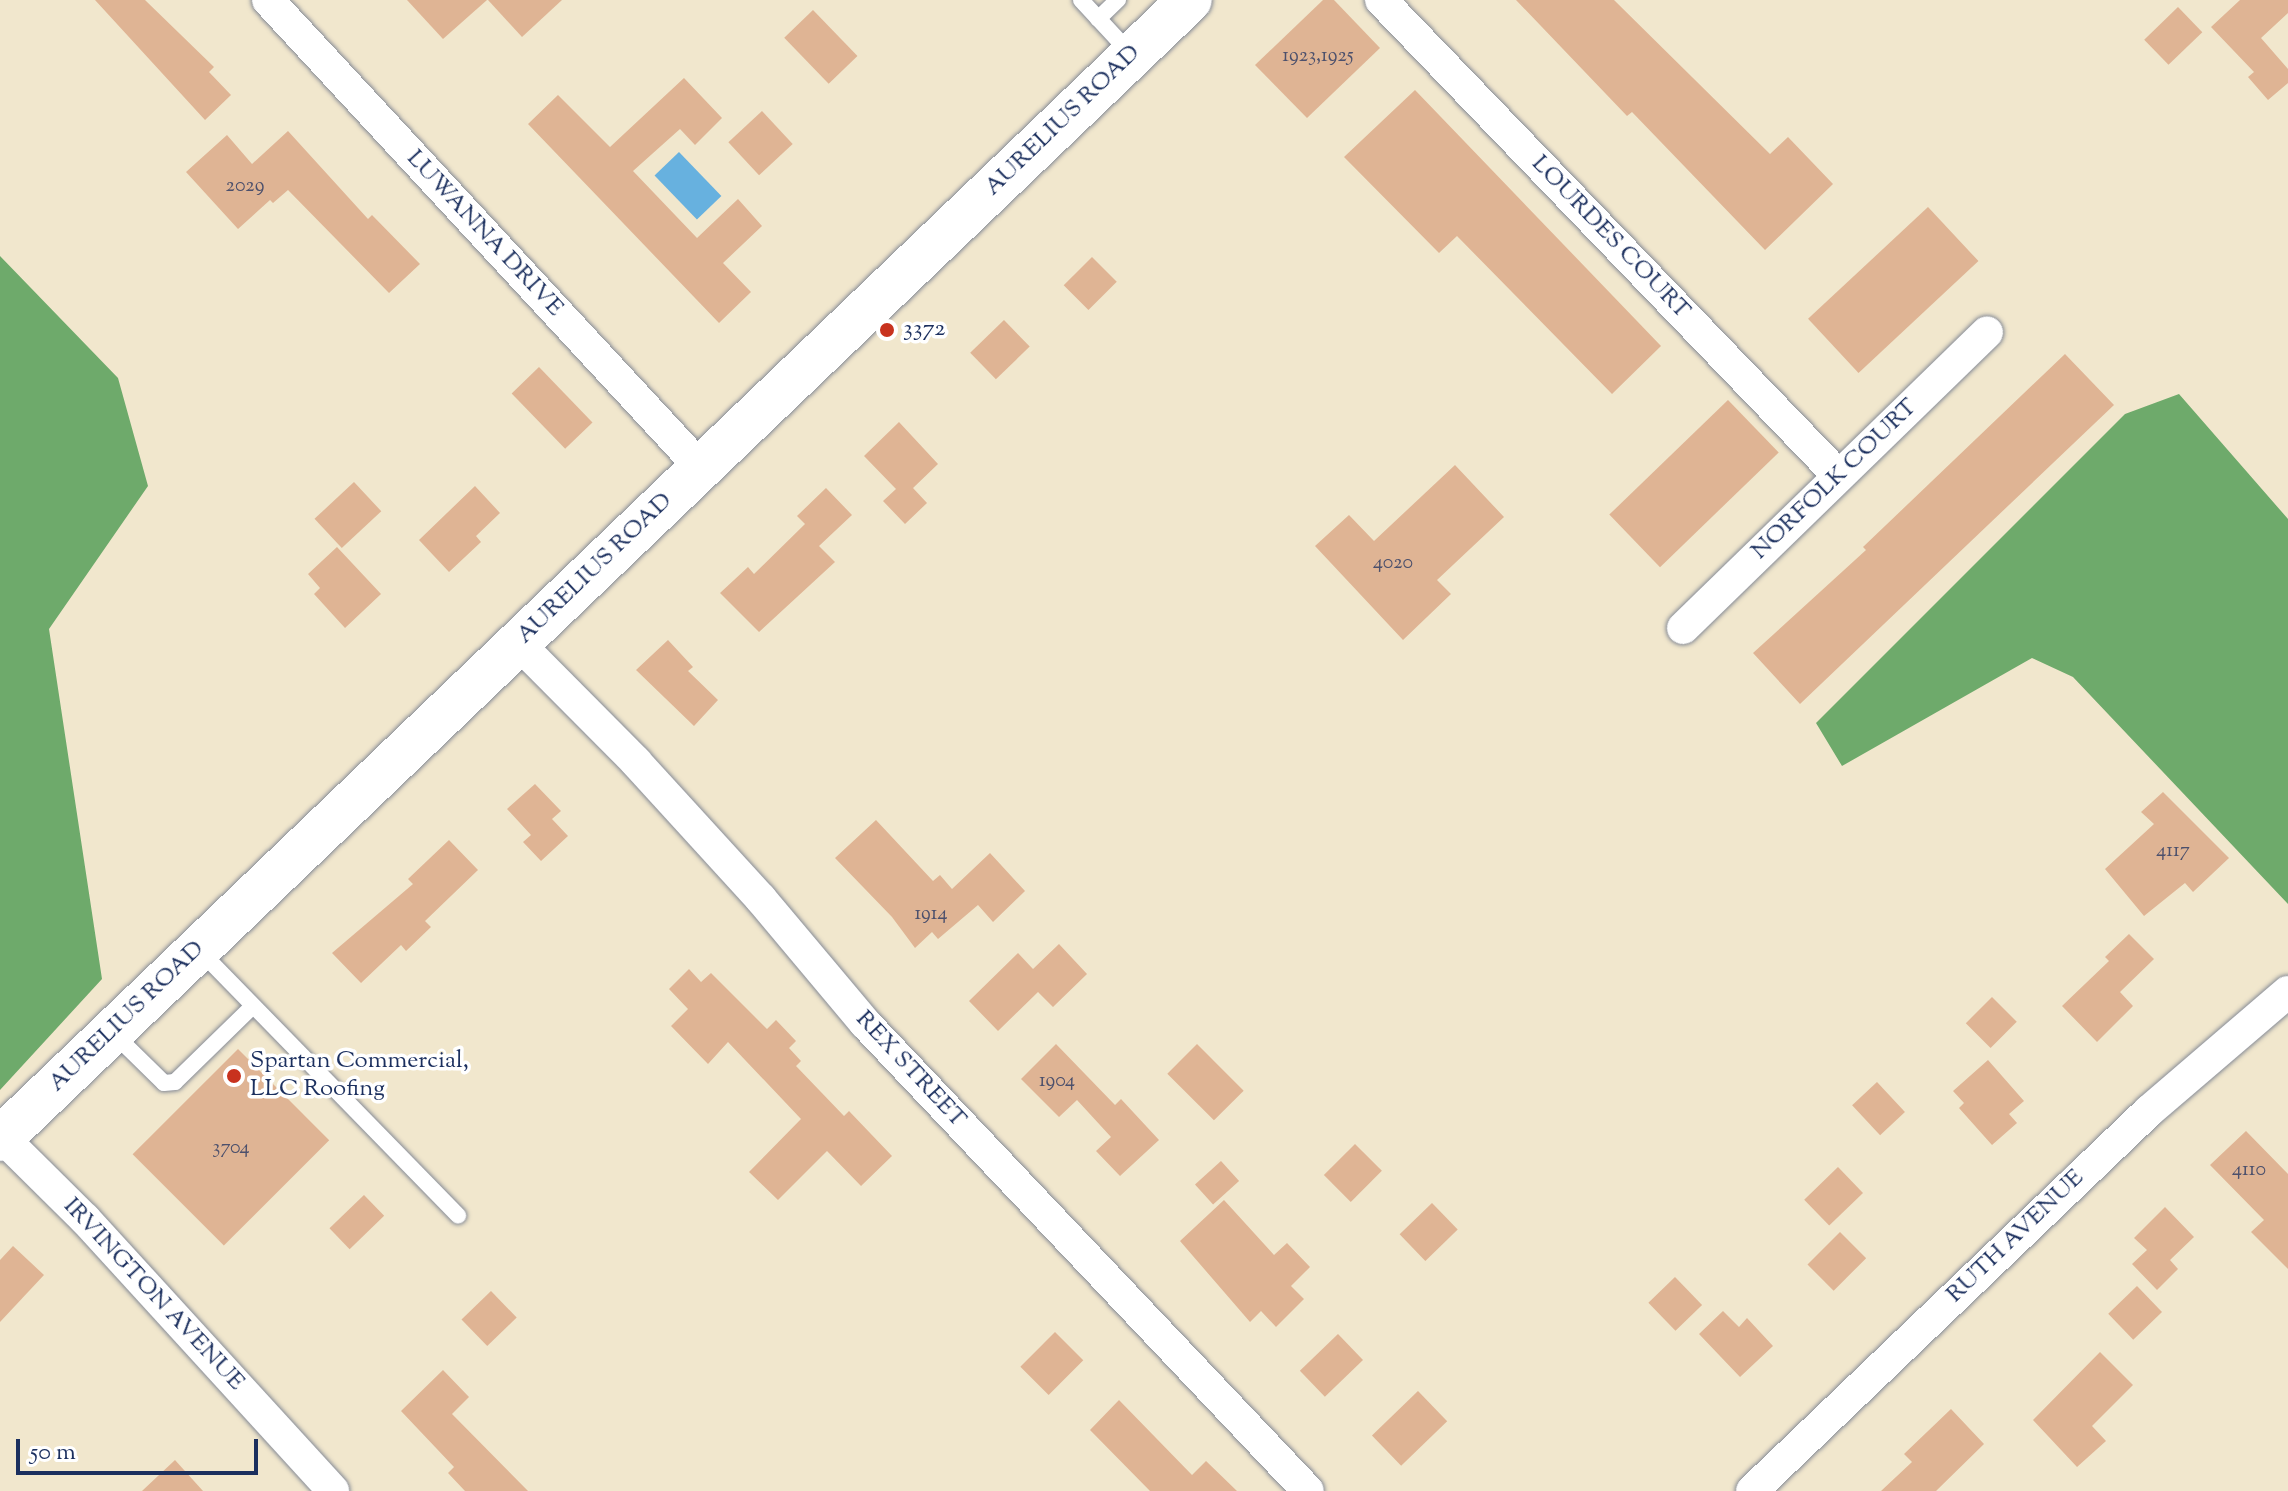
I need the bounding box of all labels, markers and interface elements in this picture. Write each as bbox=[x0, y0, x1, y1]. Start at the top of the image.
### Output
street label: AURELIUS ROAD bbox=[979, 39, 1147, 203]
house number: 1923,1925 bbox=[1282, 44, 1354, 68]
street label: LUWANNA DRIVE bbox=[400, 145, 568, 323]
street label: LOURDES COURT bbox=[1525, 150, 1695, 326]
house number: 2029 bbox=[226, 174, 264, 198]
place label: 3372 bbox=[903, 316, 945, 344]
marker: 3372 bbox=[878, 321, 896, 339]
street label: NORFOLK COURT bbox=[1746, 394, 1924, 566]
street label: AURELIUS ROAD bbox=[511, 487, 679, 651]
house number: 4020 bbox=[1373, 551, 1413, 575]
house number: 4117 bbox=[2156, 839, 2190, 863]
house number: 1914 bbox=[914, 902, 948, 926]
street label: AURELIUS ROAD bbox=[43, 935, 211, 1099]
street label: REX STREET bbox=[849, 1006, 971, 1134]
place label: Spartan Commercial, LLC Roofing bbox=[250, 1048, 469, 1104]
marker: Spartan Commercial, LLC Roofing bbox=[225, 1067, 243, 1085]
house number: 1904 bbox=[1039, 1069, 1075, 1093]
house number: 3704 bbox=[212, 1136, 250, 1160]
house number: 4110 bbox=[2232, 1158, 2266, 1182]
street label: RUTH AVENUE bbox=[1941, 1164, 2091, 1310]
street label: IRVINGTON AVENUE bbox=[56, 1193, 250, 1397]
scale bar bbox=[20, 1423, 262, 1473]
text: 50 m bbox=[30, 1436, 76, 1470]

